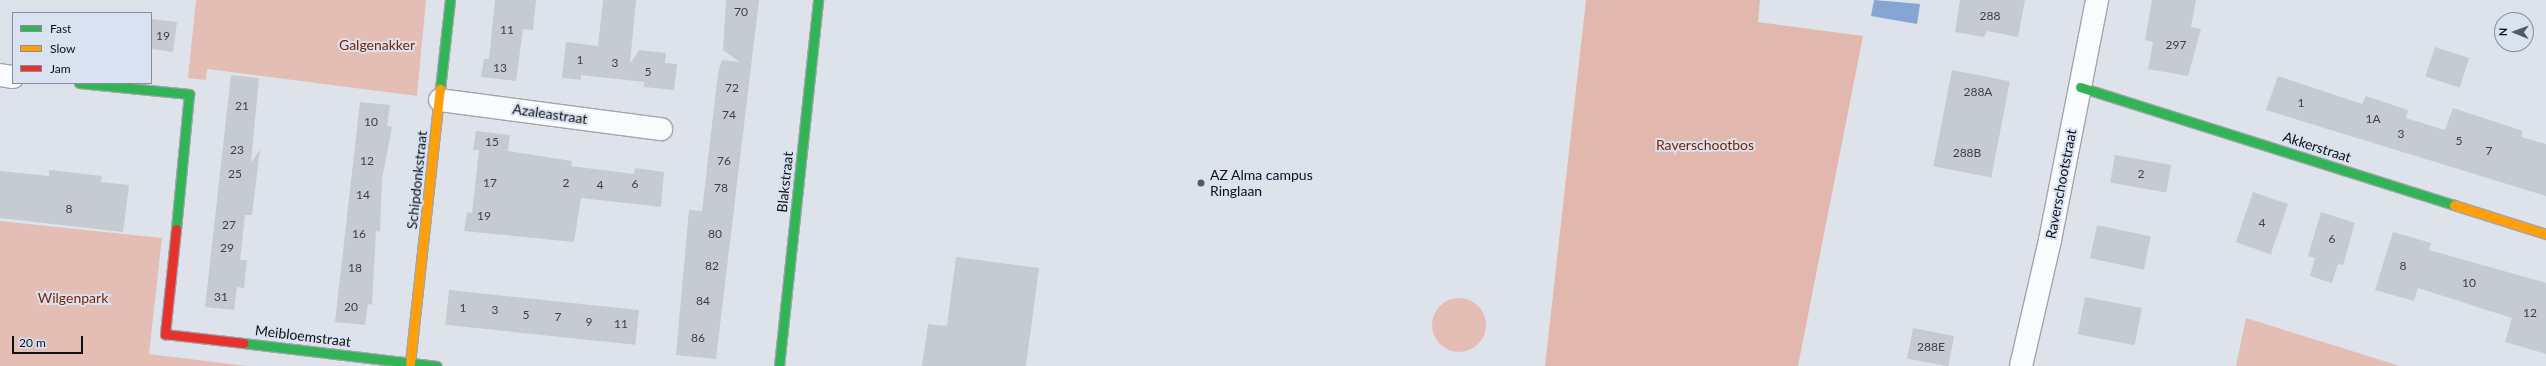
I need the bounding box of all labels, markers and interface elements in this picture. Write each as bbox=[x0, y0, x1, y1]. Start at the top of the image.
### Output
house number: 70 bbox=[734, 5, 748, 19]
house number: 288 bbox=[1980, 9, 2000, 23]
legend bbox=[12, 12, 152, 84]
north arrow bbox=[2494, 12, 2534, 52]
text: Fast bbox=[50, 21, 71, 36]
house number: 11 bbox=[500, 23, 514, 37]
text: N bbox=[2496, 27, 2509, 36]
house number: 19 bbox=[156, 29, 170, 43]
park label: Galgenakker bbox=[339, 37, 415, 53]
house number: 297 bbox=[2166, 38, 2186, 52]
text: Slow bbox=[50, 41, 75, 56]
house number: 1 bbox=[577, 53, 583, 67]
house number: 3 bbox=[612, 56, 618, 70]
text: Jam bbox=[50, 61, 71, 76]
house number: 13 bbox=[493, 61, 507, 75]
house number: 5 bbox=[645, 65, 651, 79]
house number: 72 bbox=[725, 81, 739, 95]
house number: 288A bbox=[1963, 85, 1993, 99]
house number: 1 bbox=[2298, 96, 2304, 110]
house number: 21 bbox=[235, 99, 249, 113]
street label: Azaleastraat bbox=[512, 100, 588, 128]
house number: 74 bbox=[722, 108, 736, 122]
house number: 1A bbox=[2365, 112, 2381, 126]
house number: 10 bbox=[364, 115, 378, 129]
house number: 3 bbox=[2398, 127, 2404, 141]
street label: Raverschootstraat bbox=[2042, 128, 2080, 240]
street label: Akkerstraat bbox=[2281, 128, 2353, 166]
street label: Schipdonkstraat bbox=[403, 130, 431, 230]
house number: 5 bbox=[2456, 134, 2462, 148]
house number: 15 bbox=[485, 135, 499, 149]
park label: Raverschootbos bbox=[1656, 137, 1754, 153]
house number: 23 bbox=[230, 143, 244, 157]
house number: 7 bbox=[2486, 144, 2492, 158]
house number: 288B bbox=[1953, 146, 1981, 160]
street label: Blakstraat bbox=[773, 151, 797, 213]
house number: 12 bbox=[360, 154, 374, 168]
house number: 76 bbox=[717, 154, 731, 168]
house number: 25 bbox=[228, 167, 242, 181]
place label: AZ Alma campus Ringlaan bbox=[1210, 167, 1313, 200]
house number: 2 bbox=[2138, 167, 2144, 181]
house number: 17 bbox=[483, 176, 497, 190]
house number: 2 bbox=[563, 176, 569, 190]
house number: 6 bbox=[632, 177, 638, 191]
marker: AZ Alma campus Ringlaan bbox=[1195, 177, 1207, 189]
house number: 4 bbox=[597, 178, 603, 192]
house number: 78 bbox=[714, 181, 728, 195]
house number: 14 bbox=[356, 188, 370, 202]
house number: 8 bbox=[66, 202, 72, 216]
house number: 19 bbox=[477, 209, 491, 223]
house number: 4 bbox=[2259, 216, 2265, 230]
house number: 27 bbox=[222, 218, 236, 232]
house number: 16 bbox=[352, 227, 366, 241]
house number: 80 bbox=[708, 227, 722, 241]
house number: 6 bbox=[2329, 232, 2335, 246]
house number: 29 bbox=[220, 241, 234, 255]
house number: 82 bbox=[705, 259, 719, 273]
house number: 8 bbox=[2400, 259, 2406, 273]
house number: 18 bbox=[348, 261, 362, 275]
house number: 10 bbox=[2462, 276, 2476, 290]
park label: Wilgenpark bbox=[38, 290, 108, 306]
house number: 31 bbox=[214, 290, 228, 304]
house number: 84 bbox=[696, 294, 710, 308]
house number: 20 bbox=[344, 300, 358, 314]
house number: 1 bbox=[460, 301, 466, 315]
house number: 3 bbox=[492, 303, 498, 317]
house number: 12 bbox=[2523, 306, 2537, 320]
house number: 5 bbox=[523, 308, 529, 322]
house number: 7 bbox=[555, 310, 561, 324]
house number: 9 bbox=[586, 315, 592, 329]
house number: 11 bbox=[614, 317, 628, 331]
street label: Meibloemstraat bbox=[254, 322, 352, 350]
scale bar bbox=[14, 328, 85, 354]
house number: 86 bbox=[691, 331, 705, 345]
text: 20 m bbox=[19, 335, 46, 350]
house number: 288E bbox=[1917, 340, 1945, 354]

